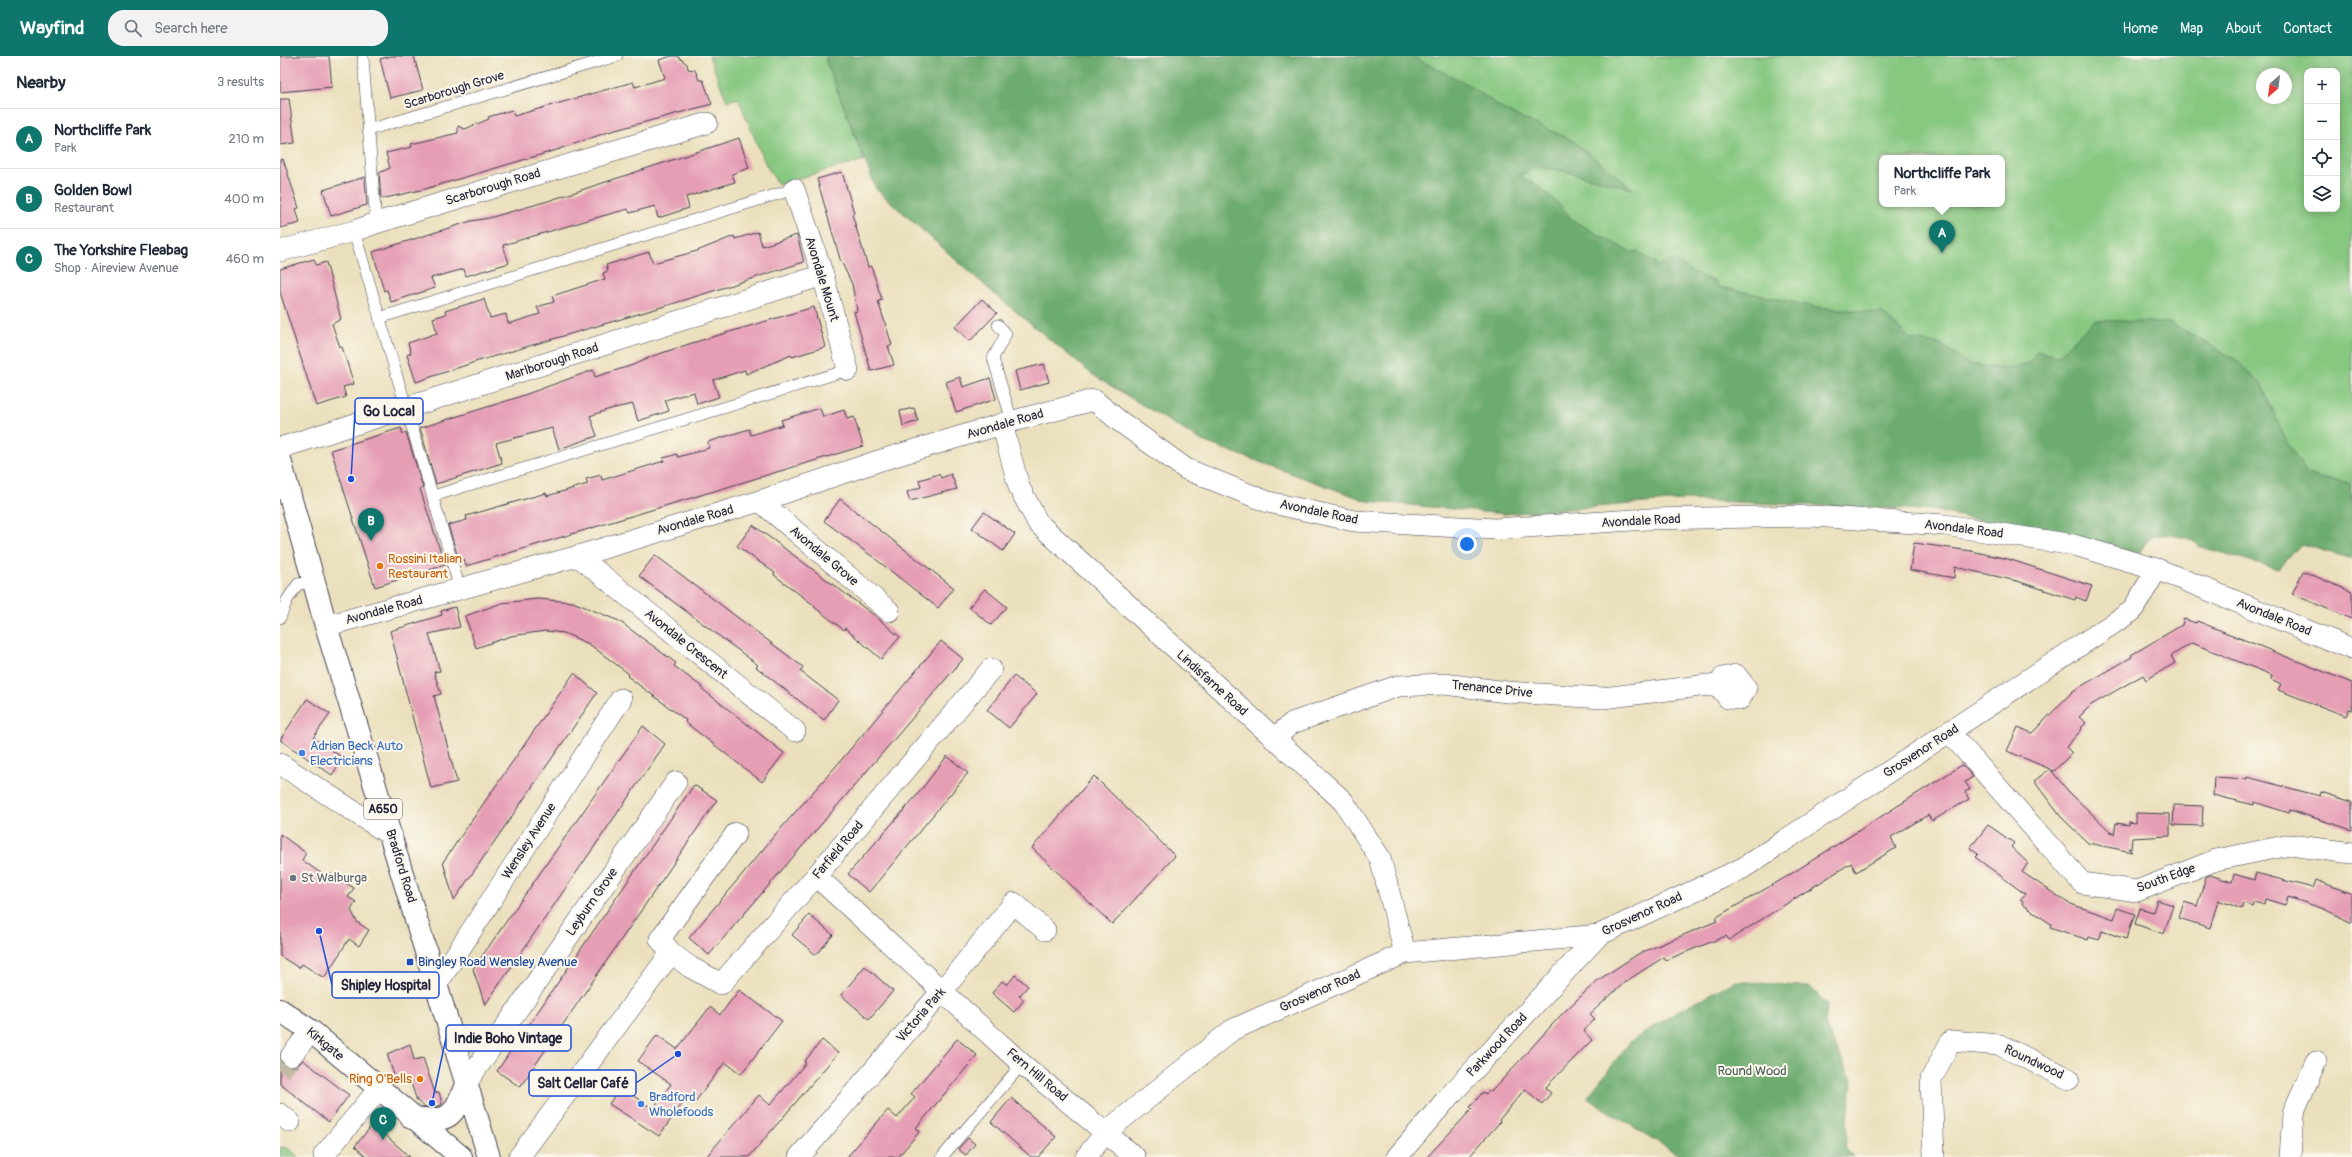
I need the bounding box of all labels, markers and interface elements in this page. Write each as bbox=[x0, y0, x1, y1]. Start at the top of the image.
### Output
search box bbox=[108, 10, 388, 46]
text: Wayfind bbox=[20, 16, 84, 40]
icon: search bbox=[122, 17, 144, 39]
text: Search here bbox=[154, 19, 228, 38]
text: Home bbox=[2123, 20, 2158, 37]
text: Map bbox=[2180, 20, 2203, 37]
text: About bbox=[2225, 20, 2261, 37]
text: Contact bbox=[2283, 20, 2332, 37]
street label: Scarborough Grove bbox=[402, 67, 507, 113]
north arrow bbox=[2256, 68, 2292, 104]
map controls bbox=[2304, 68, 2340, 212]
button: + bbox=[2304, 68, 2340, 104]
text: Nearby bbox=[16, 72, 65, 93]
text: 3 results bbox=[217, 74, 264, 90]
button: − bbox=[2304, 104, 2340, 140]
text: Northcliffe Park bbox=[54, 121, 151, 140]
text: A bbox=[25, 131, 33, 147]
text: 210 m bbox=[228, 131, 264, 147]
text: Park bbox=[54, 140, 77, 156]
button: locate bbox=[2304, 140, 2340, 176]
popup bbox=[1879, 155, 2005, 207]
text: Northcliffe Park bbox=[1893, 164, 1991, 183]
street label: Scarborough Road bbox=[443, 165, 543, 209]
button: layers bbox=[2304, 176, 2340, 212]
text: Golden Bowl bbox=[54, 181, 132, 200]
text: Park bbox=[1893, 183, 1916, 199]
text: B bbox=[25, 191, 33, 207]
text: 400 m bbox=[224, 191, 264, 207]
text: Restaurant bbox=[54, 200, 114, 216]
pin: A bbox=[1929, 220, 1955, 253]
street label: Avondale Mount bbox=[802, 235, 843, 324]
text: The Yorkshire Fleabag bbox=[54, 241, 188, 260]
text: C bbox=[25, 251, 33, 267]
text: 460 m bbox=[226, 251, 264, 267]
text: Shop · Aireview Avenue bbox=[54, 260, 178, 276]
street label: Marlborough Road bbox=[503, 339, 601, 385]
callout: Go Local bbox=[355, 398, 423, 424]
text: Go Local bbox=[363, 403, 415, 420]
street label: Avondale Road bbox=[965, 405, 1045, 443]
street label: Avondale Road bbox=[1279, 496, 1359, 528]
street label: Avondale Road bbox=[655, 501, 735, 539]
pin: B bbox=[358, 508, 384, 541]
street label: Avondale Road bbox=[1601, 511, 1681, 531]
street label: Avondale Road bbox=[1924, 516, 2004, 542]
street label: Avondale Grove bbox=[786, 523, 862, 590]
your location bbox=[1457, 534, 1477, 554]
place label: Rossini Italian Restaurant bbox=[388, 551, 462, 582]
marker: Rossini Italian Restaurant bbox=[375, 561, 385, 571]
street label: Avondale Road bbox=[344, 592, 424, 628]
street label: Avondale Road bbox=[2234, 595, 2314, 639]
street label: Avondale Crescent bbox=[641, 606, 731, 683]
street label: Lindisfarne Road bbox=[1173, 647, 1251, 719]
street label: Trenance Drive bbox=[1451, 677, 1534, 701]
street label: Grosvenor Road bbox=[1880, 721, 1962, 781]
place label: Adrian Beck Auto Electricians bbox=[310, 738, 403, 769]
marker: Adrian Beck Auto Electricians bbox=[297, 748, 307, 758]
road number: A650 bbox=[364, 799, 402, 819]
street label: Wensley Avenue bbox=[498, 799, 560, 882]
street label: Farfield Road bbox=[809, 818, 867, 882]
street label: Bradford Road bbox=[382, 827, 420, 905]
street label: South Edge bbox=[2134, 860, 2198, 896]
street label: Leyburn Grove bbox=[563, 864, 622, 939]
place label: St Walburga bbox=[301, 870, 367, 886]
marker: St Walburga bbox=[288, 873, 298, 883]
street label: Grosvenor Road bbox=[1599, 888, 1685, 940]
place label: Bingley Road Wensley Avenue bbox=[418, 954, 578, 970]
marker: Bingley Road Wensley Avenue bbox=[405, 957, 415, 967]
street label: Grosvenor Road bbox=[1277, 966, 1363, 1016]
callout: Shipley Hospital bbox=[332, 972, 439, 998]
text: Shipley Hospital bbox=[341, 977, 431, 994]
street label: Victoria Park bbox=[893, 984, 950, 1046]
street label: Parkwood Road bbox=[1463, 1010, 1531, 1080]
street label: Kirkgate bbox=[303, 1024, 347, 1065]
callout: Indie Boho Vintage bbox=[446, 1025, 571, 1051]
text: Indie Boho Vintage bbox=[454, 1030, 563, 1047]
street label: Roundwood bbox=[2002, 1041, 2066, 1083]
street label: Fern Hill Road bbox=[1003, 1045, 1071, 1105]
park label: Round Wood bbox=[1717, 1063, 1787, 1079]
callout: Salt Cellar Café bbox=[529, 1070, 636, 1096]
place label: Ring O'Bells bbox=[349, 1071, 412, 1087]
marker: Ring O'Bells bbox=[415, 1074, 425, 1084]
text: Salt Cellar Café bbox=[537, 1075, 629, 1092]
place label: Bradford Wholefoods bbox=[649, 1089, 714, 1120]
marker: Bradford Wholefoods bbox=[636, 1099, 646, 1109]
pin: C bbox=[370, 1107, 396, 1140]

